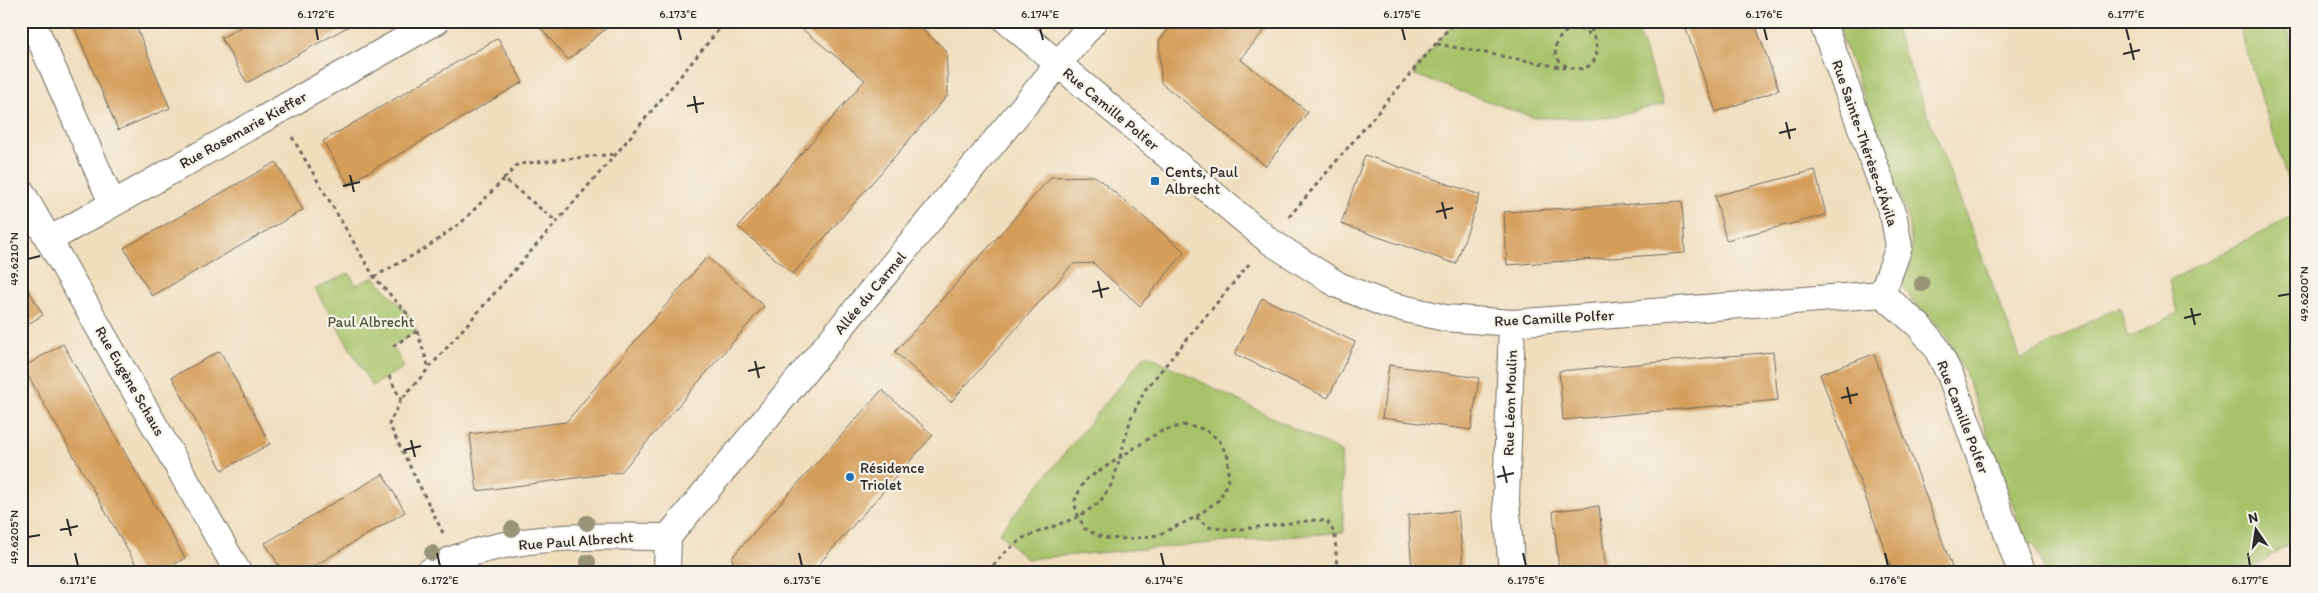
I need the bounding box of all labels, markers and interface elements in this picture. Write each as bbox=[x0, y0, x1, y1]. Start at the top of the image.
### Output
text: 6.172°E bbox=[297, 7, 335, 21]
text: 6.173°E bbox=[659, 7, 697, 21]
text: 6.174°E bbox=[1021, 7, 1059, 21]
text: 6.175°E bbox=[1383, 7, 1421, 21]
text: 6.176°E bbox=[1745, 7, 1783, 21]
text: 6.177°E bbox=[2108, 7, 2145, 21]
street label: Rue Sainte-Thérèse-d'Ávila bbox=[1828, 57, 1902, 229]
street label: Rue Camille Polfer bbox=[1059, 64, 1163, 154]
street label: Rue Rosemarie Kieffer bbox=[176, 87, 310, 173]
place label: Cents, Paul Albrecht bbox=[1165, 163, 1239, 198]
marker: Cents, Paul Albrecht bbox=[1149, 175, 1161, 187]
text: 49.6210°N bbox=[7, 232, 21, 286]
street label: Allée du Carmel bbox=[830, 247, 910, 338]
text: 49.6200°N bbox=[2297, 266, 2311, 322]
street label: Rue Camille Polfer bbox=[1494, 306, 1614, 330]
park label: Paul Albrecht bbox=[328, 313, 415, 331]
street label: Rue Eugène Schaus bbox=[91, 323, 169, 439]
street label: Rue Léon Moulin bbox=[1499, 349, 1521, 456]
street label: Rue Camille Polfer bbox=[1933, 358, 1993, 476]
place label: Résidence Triolet bbox=[860, 459, 925, 494]
marker: Résidence Triolet bbox=[844, 471, 856, 483]
north arrow bbox=[2230, 506, 2280, 556]
text: N bbox=[2247, 508, 2260, 527]
text: 49.6205°N bbox=[7, 510, 21, 564]
street label: Rue Paul Albrecht bbox=[518, 528, 635, 554]
text: 6.171°E bbox=[60, 573, 97, 587]
text: 6.172°E bbox=[421, 573, 459, 587]
text: 6.173°E bbox=[783, 573, 821, 587]
text: 6.174°E bbox=[1145, 573, 1183, 587]
text: 6.175°E bbox=[1507, 573, 1545, 587]
text: 6.176°E bbox=[1869, 573, 1907, 587]
text: 6.177°E bbox=[2232, 573, 2269, 587]

